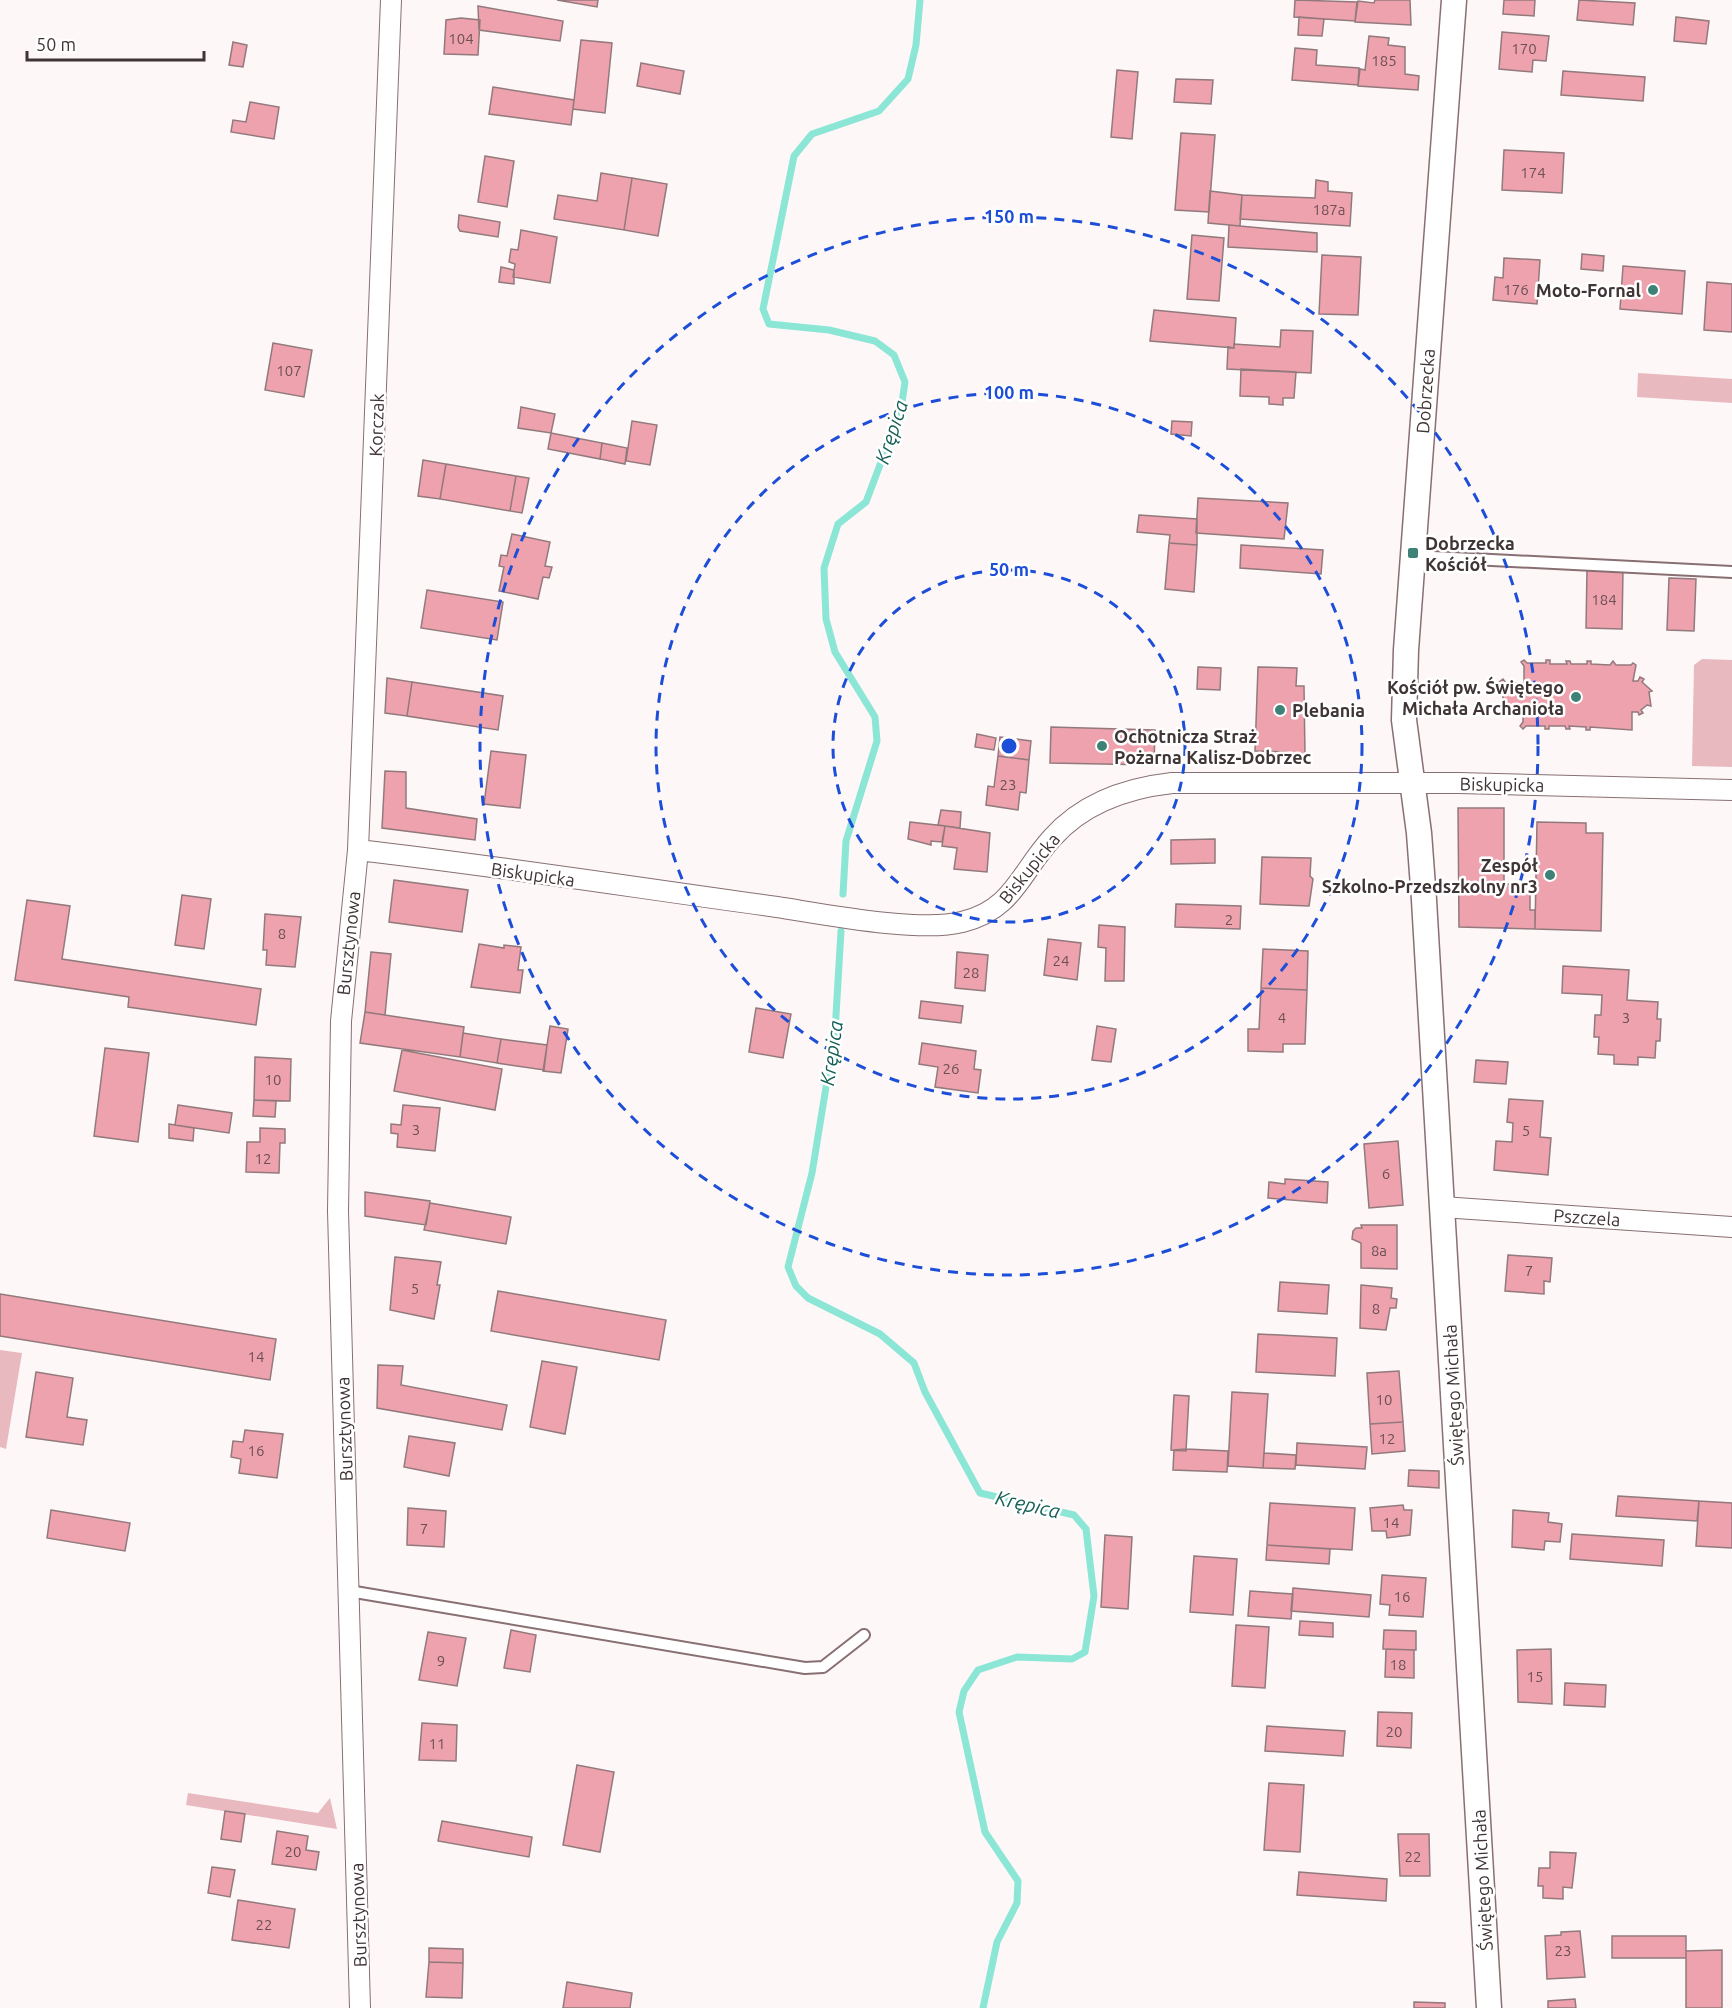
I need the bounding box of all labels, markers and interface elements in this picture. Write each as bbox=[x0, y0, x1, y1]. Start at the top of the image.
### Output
scale bar bbox=[27, 24, 204, 62]
house number: 104 bbox=[448, 30, 474, 47]
text: 50 m bbox=[36, 34, 76, 54]
house number: 170 bbox=[1511, 40, 1537, 57]
house number: 185 bbox=[1371, 52, 1397, 69]
house number: 174 bbox=[1520, 164, 1546, 181]
house number: 187a bbox=[1312, 201, 1346, 218]
text: 150 m bbox=[984, 206, 1034, 226]
place label: Moto-Fornal bbox=[1536, 280, 1642, 300]
house number: 176 bbox=[1503, 281, 1529, 298]
marker: Moto-Fornal bbox=[1646, 283, 1660, 297]
street label: Dobrzecka bbox=[1412, 348, 1438, 434]
house number: 107 bbox=[276, 362, 302, 379]
text: 100 m bbox=[984, 382, 1034, 402]
street label: Korczak bbox=[365, 393, 387, 457]
water label: Krępica bbox=[870, 397, 912, 467]
place label: Dobrzecka Kościół bbox=[1425, 533, 1515, 574]
marker: Dobrzecka Kościół bbox=[1406, 546, 1420, 560]
text: 50 m bbox=[989, 559, 1029, 579]
house number: 184 bbox=[1591, 591, 1617, 608]
place label: Kościół pw. Świętego Michała Archanioła bbox=[1387, 676, 1564, 718]
marker: Kościół pw. Świętego Michała Archanioła bbox=[1569, 690, 1583, 704]
place label: Plebania bbox=[1292, 700, 1365, 720]
marker: Plebania bbox=[1273, 703, 1287, 717]
place label: Ochotnicza Straż Pożarna Kalisz-Dobrzec bbox=[1114, 726, 1312, 767]
centre of rings bbox=[999, 736, 1019, 756]
marker: Ochotnicza Straż Pożarna Kalisz-Dobrzec bbox=[1095, 739, 1109, 753]
street label: Biskupicka bbox=[1460, 773, 1544, 795]
house number: 23 bbox=[1000, 776, 1016, 793]
street label: Biskupicka bbox=[995, 829, 1063, 907]
place label: Zespół Szkolno-Przedszkolny nr3 bbox=[1322, 855, 1539, 896]
street label: Biskupicka bbox=[490, 858, 576, 890]
marker: Zespół Szkolno-Przedszkolny nr3 bbox=[1543, 868, 1557, 882]
street label: Bursztynowa bbox=[333, 890, 363, 996]
house number: 2 bbox=[1225, 911, 1233, 928]
house number: 8 bbox=[278, 925, 286, 942]
house number: 24 bbox=[1053, 952, 1069, 969]
house number: 28 bbox=[963, 964, 979, 981]
house number: 4 bbox=[1278, 1009, 1286, 1026]
house number: 3 bbox=[1622, 1009, 1630, 1026]
water label: Krępica bbox=[815, 1019, 847, 1087]
house number: 26 bbox=[943, 1060, 959, 1077]
house number: 10 bbox=[265, 1071, 281, 1088]
house number: 3 bbox=[412, 1121, 420, 1138]
house number: 5 bbox=[1522, 1122, 1530, 1139]
house number: 12 bbox=[255, 1150, 271, 1167]
house number: 6 bbox=[1382, 1165, 1390, 1182]
street label: Pszczela bbox=[1553, 1205, 1621, 1229]
house number: 8a bbox=[1371, 1242, 1387, 1259]
house number: 7 bbox=[1525, 1262, 1533, 1279]
house number: 5 bbox=[411, 1280, 419, 1297]
house number: 8 bbox=[1372, 1300, 1380, 1317]
street label: Świętego Michała bbox=[1438, 1324, 1467, 1466]
house number: 14 bbox=[248, 1348, 264, 1365]
street label: Bursztynowa bbox=[332, 1376, 356, 1482]
house number: 10 bbox=[1376, 1391, 1392, 1408]
house number: 12 bbox=[1379, 1430, 1395, 1447]
house number: 16 bbox=[248, 1442, 264, 1459]
water label: Krępica bbox=[993, 1485, 1063, 1523]
house number: 14 bbox=[1383, 1514, 1399, 1531]
house number: 7 bbox=[420, 1520, 428, 1537]
house number: 16 bbox=[1394, 1588, 1410, 1605]
house number: 9 bbox=[437, 1652, 445, 1669]
house number: 18 bbox=[1390, 1656, 1406, 1673]
house number: 15 bbox=[1527, 1668, 1543, 1685]
house number: 20 bbox=[1386, 1723, 1402, 1740]
house number: 11 bbox=[429, 1735, 445, 1752]
street label: Świętego Michała bbox=[1467, 1809, 1496, 1951]
house number: 20 bbox=[285, 1843, 301, 1860]
house number: 22 bbox=[1405, 1848, 1421, 1865]
street label: Bursztynowa bbox=[346, 1862, 370, 1968]
house number: 22 bbox=[256, 1916, 272, 1933]
house number: 23 bbox=[1555, 1942, 1571, 1959]

